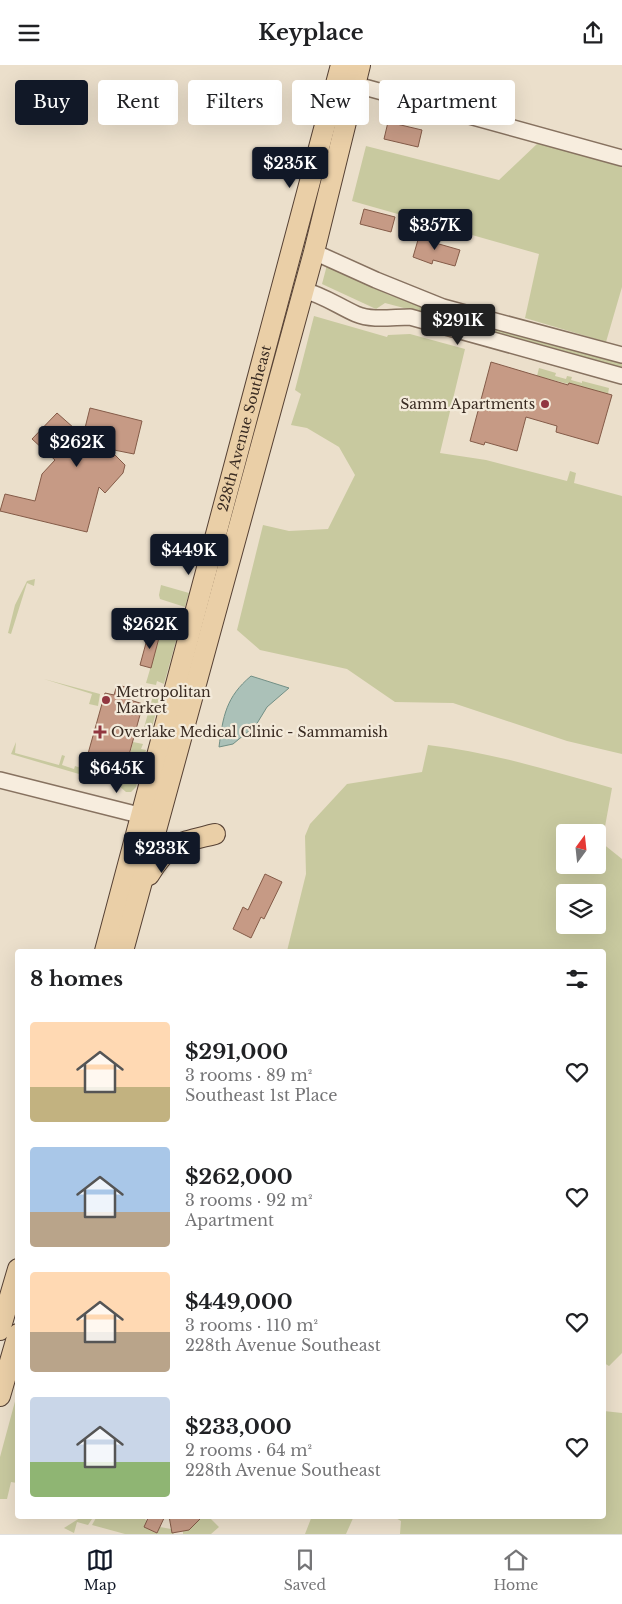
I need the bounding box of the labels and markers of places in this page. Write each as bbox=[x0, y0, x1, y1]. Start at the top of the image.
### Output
pin: $235K bbox=[255, 147, 325, 189]
pin: $357K bbox=[400, 209, 470, 251]
pin: $291K bbox=[423, 303, 493, 346]
place label: Samm Apartments bbox=[400, 395, 535, 413]
marker: Samm Apartments bbox=[539, 398, 551, 410]
pin: $262K bbox=[42, 425, 112, 468]
pin: $449K bbox=[154, 533, 224, 576]
pin: $262K bbox=[115, 607, 185, 650]
place label: Metropolitan Market bbox=[116, 683, 211, 717]
marker: Metropolitan Market bbox=[100, 694, 112, 706]
place label: Overlake Medical Clinic - Sammamish bbox=[111, 723, 388, 741]
marker: Overlake Medical Clinic - Sammamish bbox=[93, 725, 107, 739]
pin: $645K bbox=[82, 751, 152, 794]
pin: $233K bbox=[127, 831, 197, 874]

